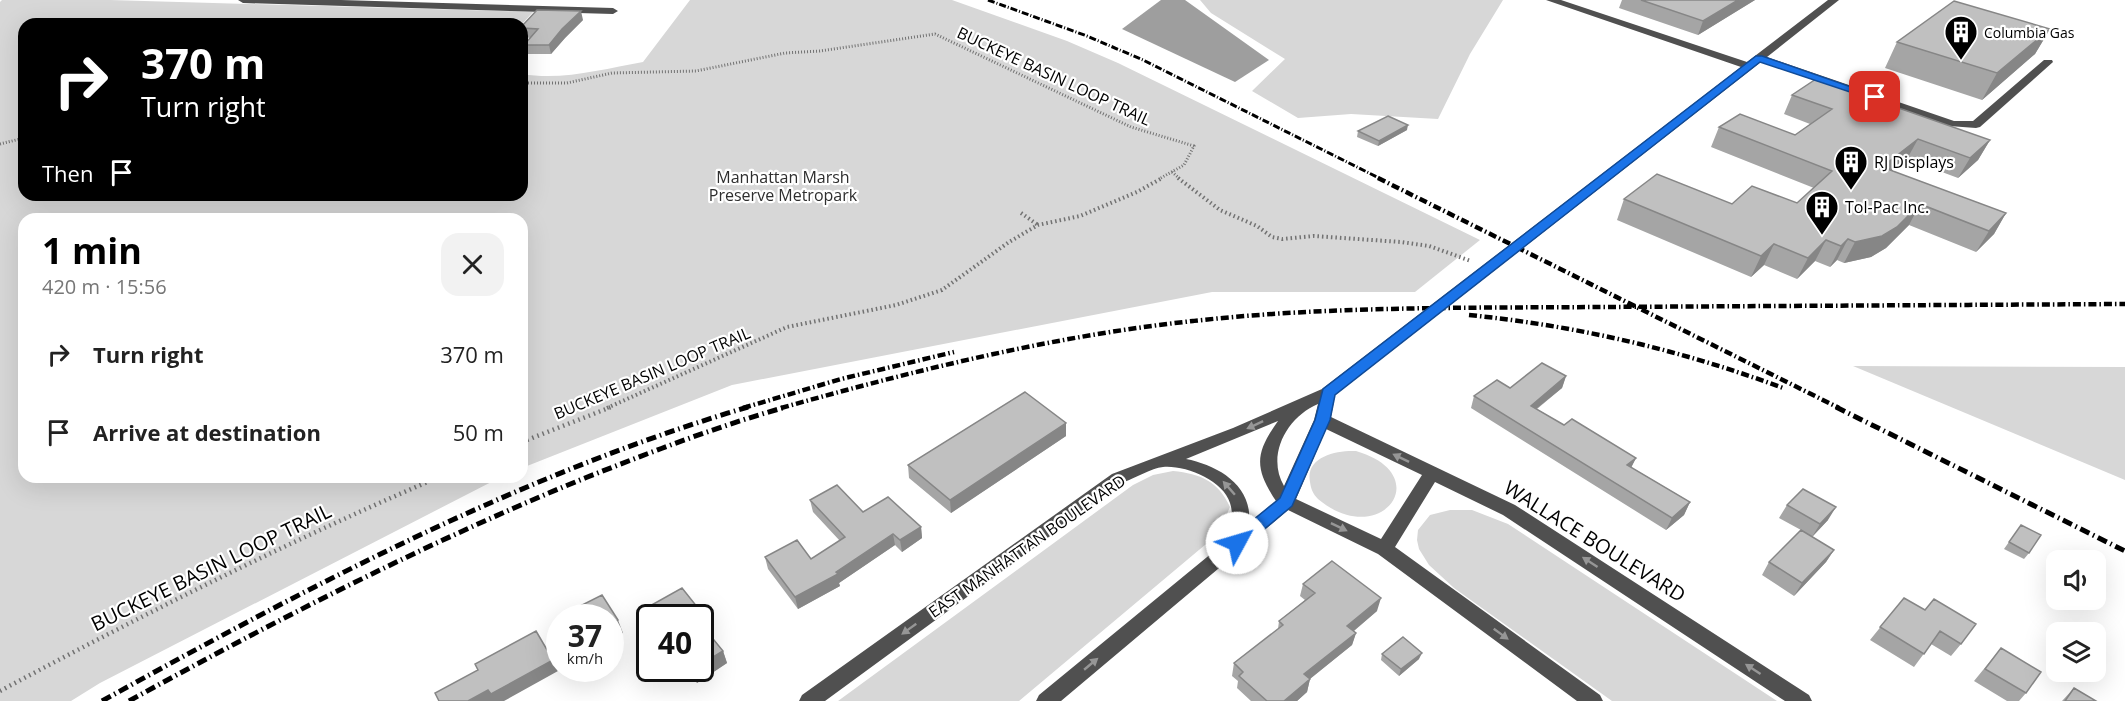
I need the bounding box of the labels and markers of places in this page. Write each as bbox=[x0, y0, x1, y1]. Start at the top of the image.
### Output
building icon: Columbia Gas bbox=[1943, 14, 1979, 61]
place label: Columbia Gas bbox=[1984, 23, 2075, 42]
pin bbox=[1849, 71, 1900, 122]
building icon: RJ Displays bbox=[1833, 144, 1869, 191]
place label: RJ Displays bbox=[1874, 151, 1954, 173]
building icon: Tol-Pac Inc. bbox=[1804, 189, 1840, 236]
place label: Tol-Pac Inc. bbox=[1845, 196, 1929, 218]

